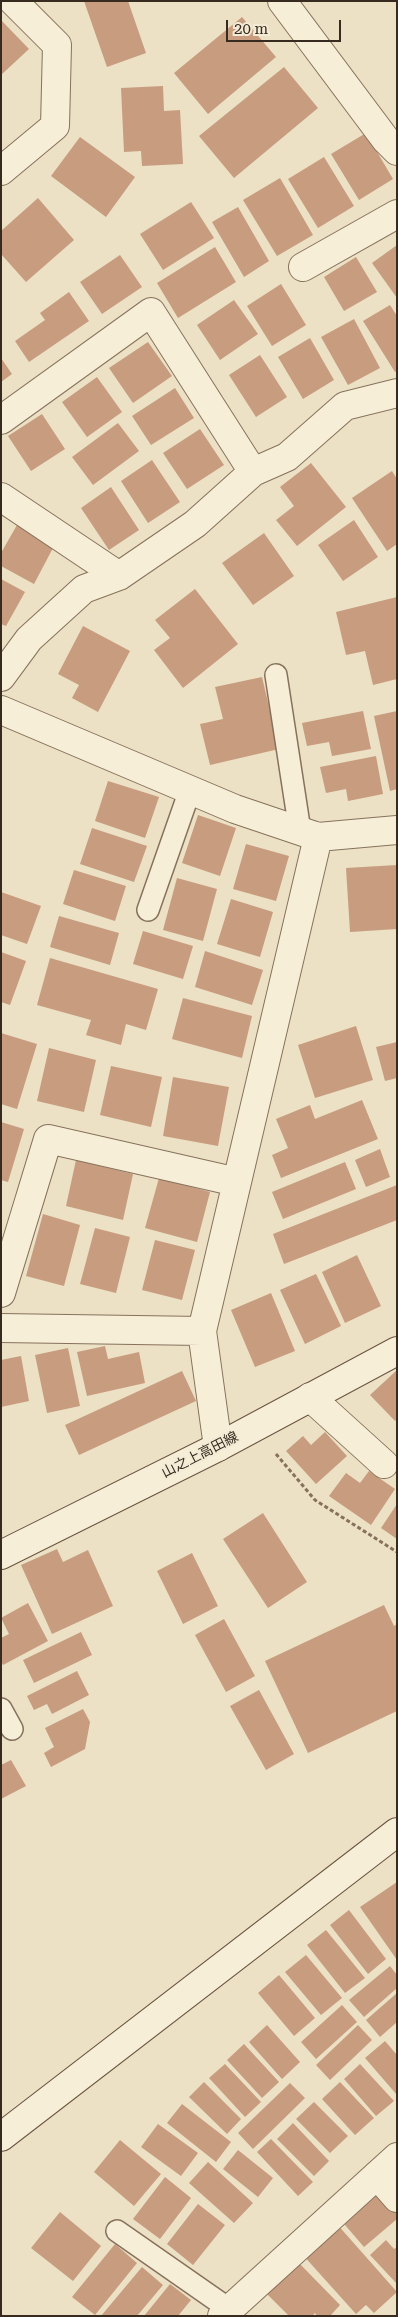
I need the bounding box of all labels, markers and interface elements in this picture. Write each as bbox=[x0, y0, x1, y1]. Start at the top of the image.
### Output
scale bar bbox=[228, 10, 343, 42]
text: 20 m bbox=[234, 20, 268, 38]
street label: 山之上高田線 bbox=[159, 1428, 241, 1482]

